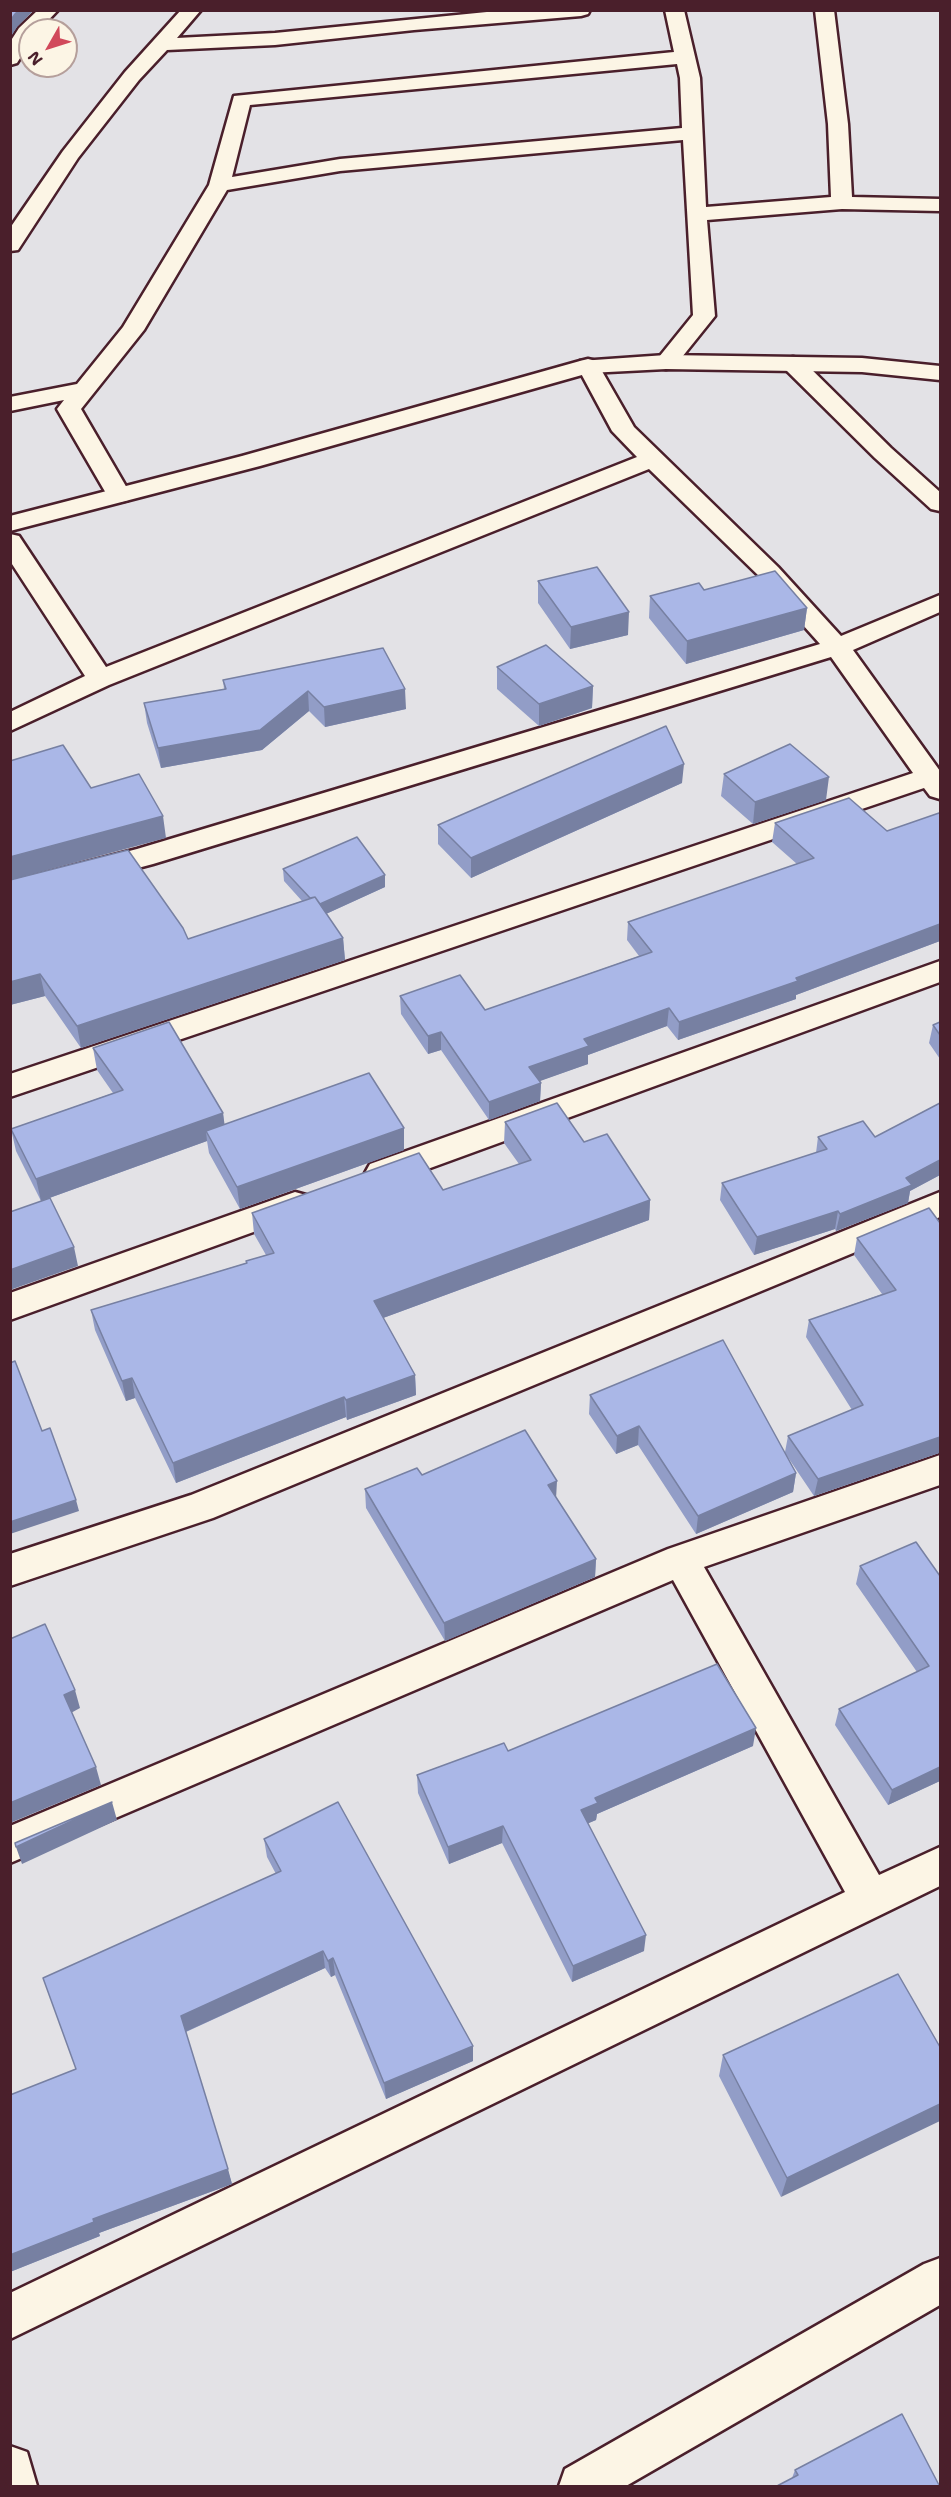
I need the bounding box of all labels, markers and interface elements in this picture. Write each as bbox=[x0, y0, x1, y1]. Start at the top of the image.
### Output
north arrow bbox=[18, 18, 78, 78]
text: N bbox=[23, 47, 47, 70]

